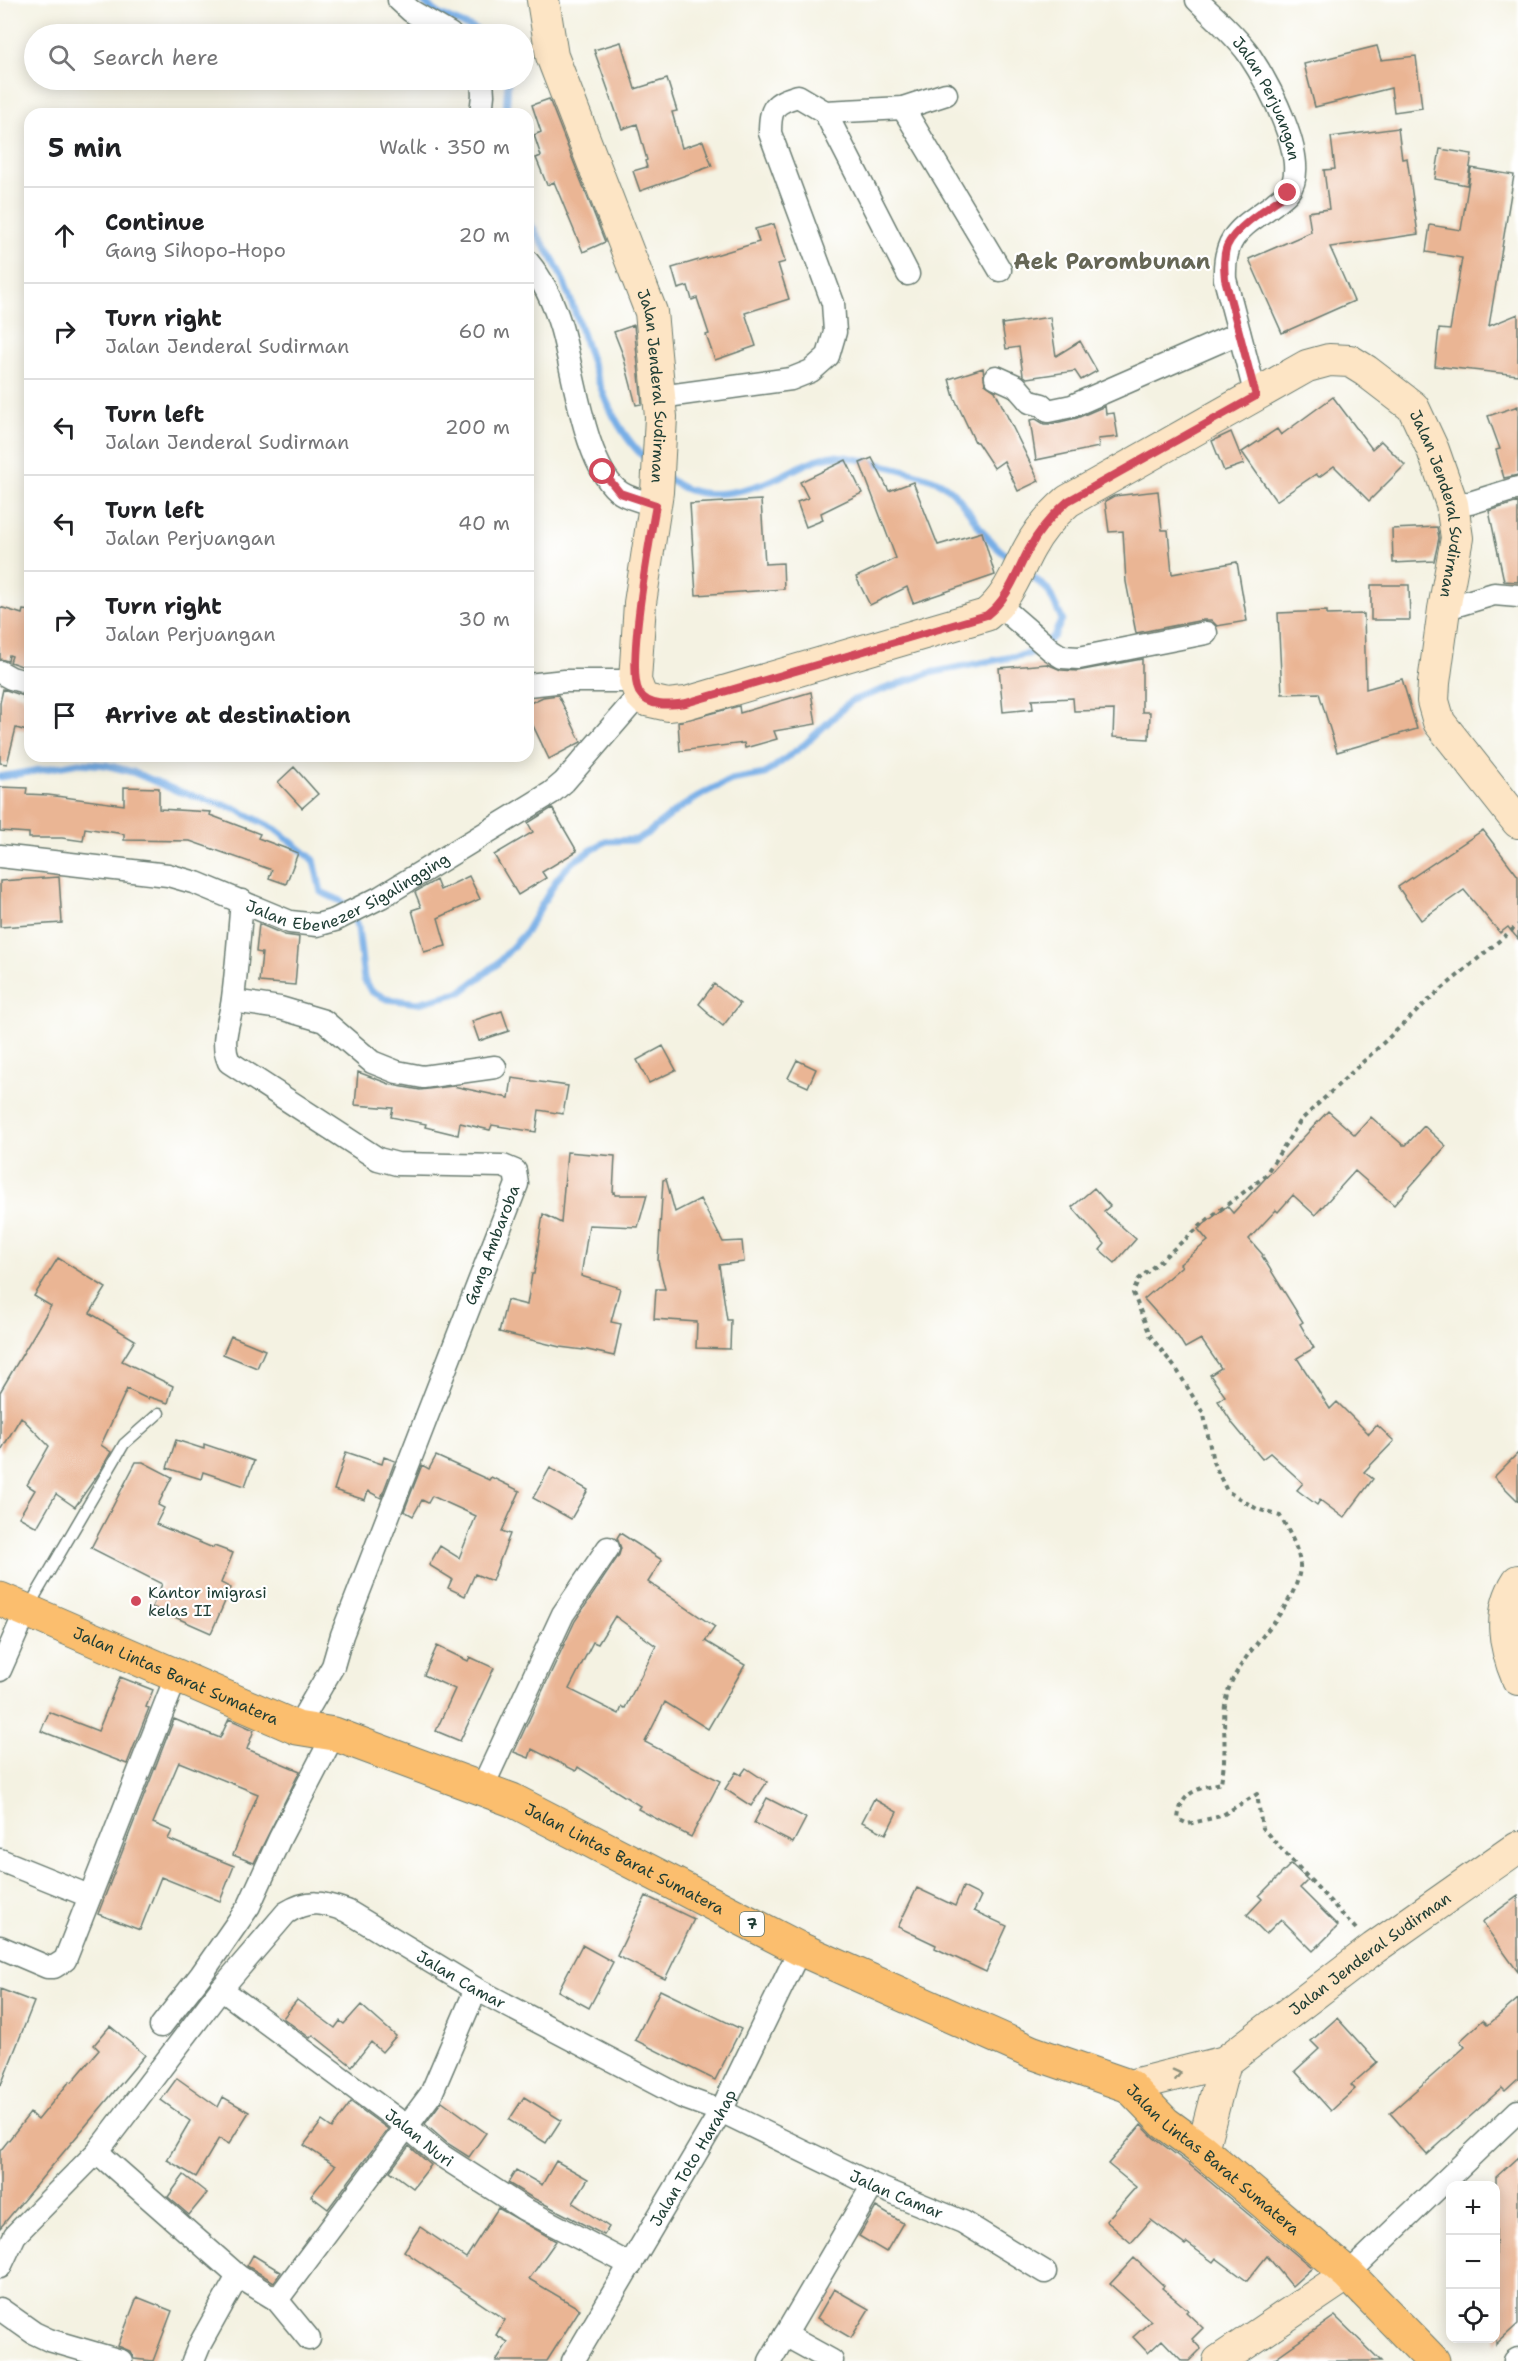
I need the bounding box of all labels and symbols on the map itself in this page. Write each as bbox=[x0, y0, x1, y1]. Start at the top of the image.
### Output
street label: Jalan Perjuangan bbox=[1228, 32, 1305, 162]
route end bbox=[1274, 179, 1300, 205]
district label: Aek Parombunan bbox=[1014, 247, 1211, 276]
street label: Jalan Jenderal Sudirman bbox=[633, 286, 672, 484]
street label: Jalan Jenderal Sudirman bbox=[1405, 406, 1468, 600]
route start bbox=[589, 458, 615, 484]
street label: Jalan Ebenezer Sigalingging bbox=[243, 847, 453, 936]
street label: Gang Ambaroba bbox=[459, 1182, 525, 1308]
place label: Kantor imigrasi kelas II bbox=[148, 1582, 267, 1621]
marker: Kantor imigrasi kelas II bbox=[129, 1594, 143, 1608]
street label: Jalan Lintas Barat Sumatera bbox=[70, 1622, 282, 1729]
street label: Jalan Lintas Barat Sumatera bbox=[521, 1798, 728, 1919]
street label: Jalan Jenderal Sudirman bbox=[1285, 1887, 1455, 2020]
road number: 7 bbox=[740, 1912, 764, 1936]
street label: Jalan Camar bbox=[413, 1945, 510, 2013]
one-way arrow bbox=[1172, 2068, 1182, 2081]
street label: Jalan Lintas Barat Sumatera bbox=[1122, 2079, 1305, 2239]
street label: Jalan Toto Harahap bbox=[645, 2086, 741, 2230]
street label: Jalan Nuri bbox=[381, 2104, 458, 2171]
street label: Jalan Camar bbox=[846, 2165, 947, 2223]

